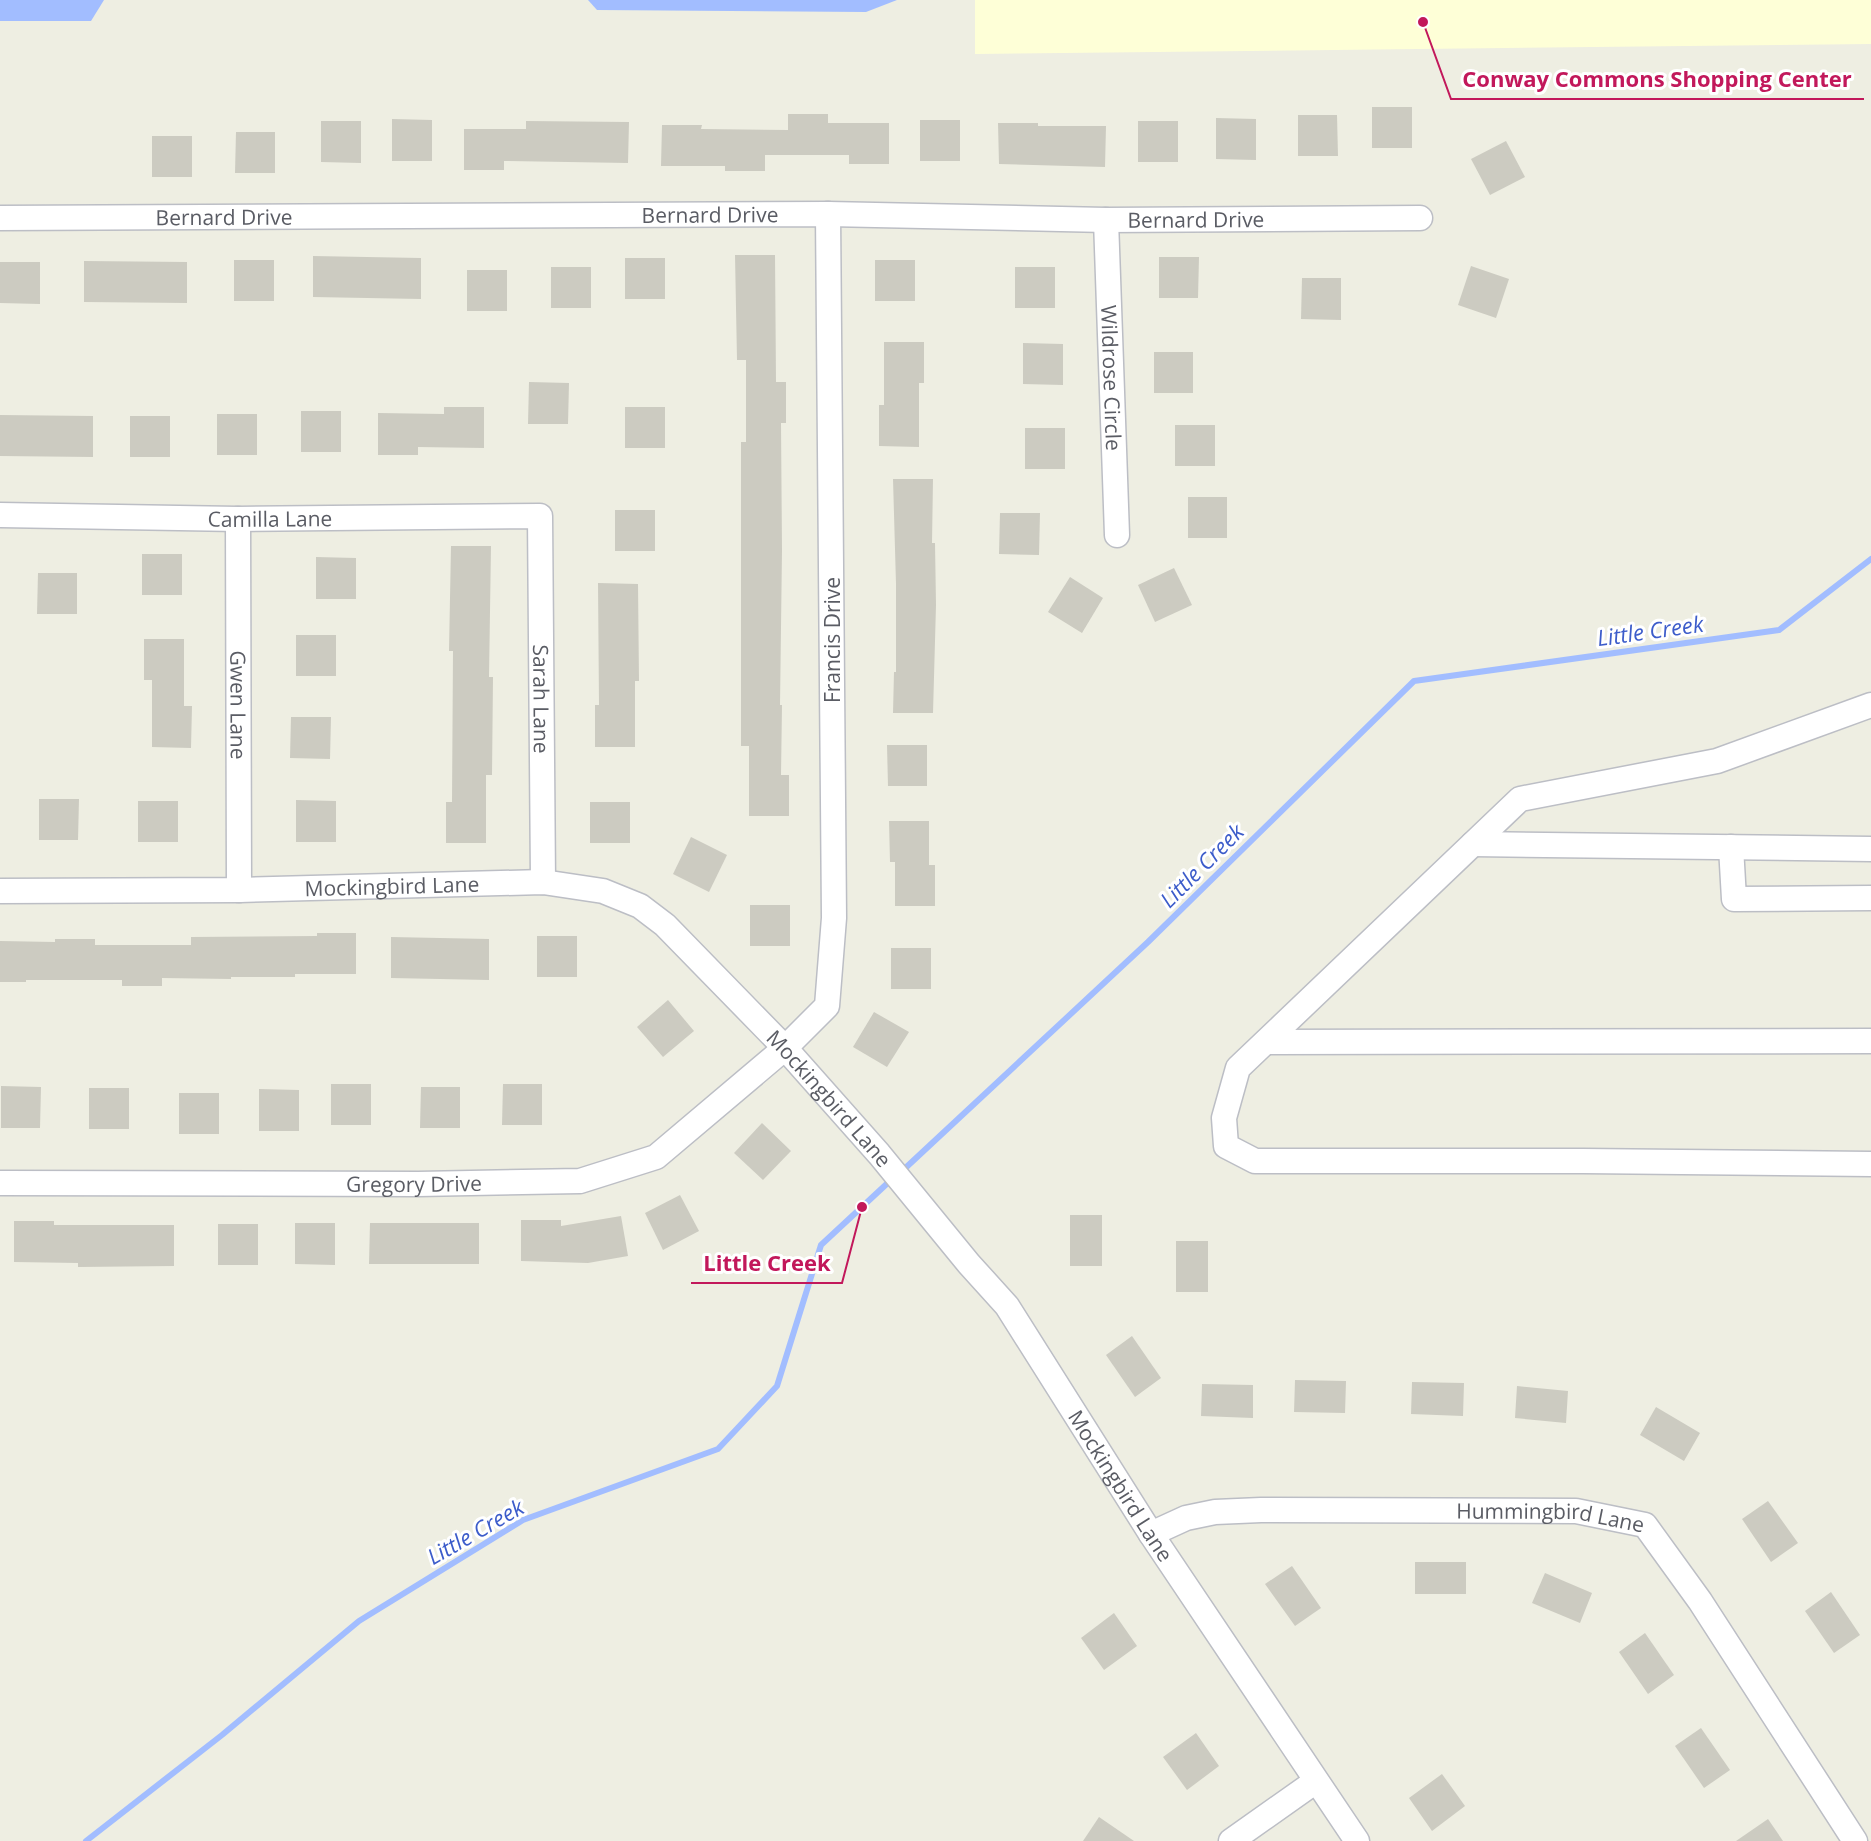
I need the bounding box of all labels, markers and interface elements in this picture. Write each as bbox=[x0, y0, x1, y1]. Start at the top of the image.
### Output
callout: Conway Commons Shopping Center bbox=[1451, 59, 1864, 99]
text: Conway Commons Shopping Center bbox=[1462, 63, 1852, 93]
street label: Bernard Drive bbox=[641, 200, 779, 229]
street label: Bernard Drive bbox=[155, 203, 293, 231]
street label: Bernard Drive bbox=[1127, 205, 1264, 234]
street label: Wildrose Circle bbox=[1095, 305, 1128, 451]
street label: Camilla Lane bbox=[207, 504, 332, 533]
street label: Francis Drive bbox=[818, 577, 846, 703]
water label: Little Creek bbox=[1595, 608, 1706, 652]
street label: Sarah Lane bbox=[527, 644, 556, 754]
street label: Gwen Lane bbox=[224, 650, 253, 760]
water label: Little Creek bbox=[1153, 816, 1250, 913]
street label: Mockingbird Lane bbox=[304, 870, 480, 902]
street label: Mockingbird Lane bbox=[761, 1024, 898, 1173]
street label: Gregory Drive bbox=[346, 1169, 482, 1198]
callout: Little Creek bbox=[691, 1243, 842, 1283]
text: Little Creek bbox=[703, 1247, 831, 1277]
street label: Mockingbird Lane bbox=[1062, 1404, 1179, 1567]
water label: Little Creek bbox=[421, 1491, 530, 1571]
street label: Hummingbird Lane bbox=[1456, 1497, 1647, 1539]

